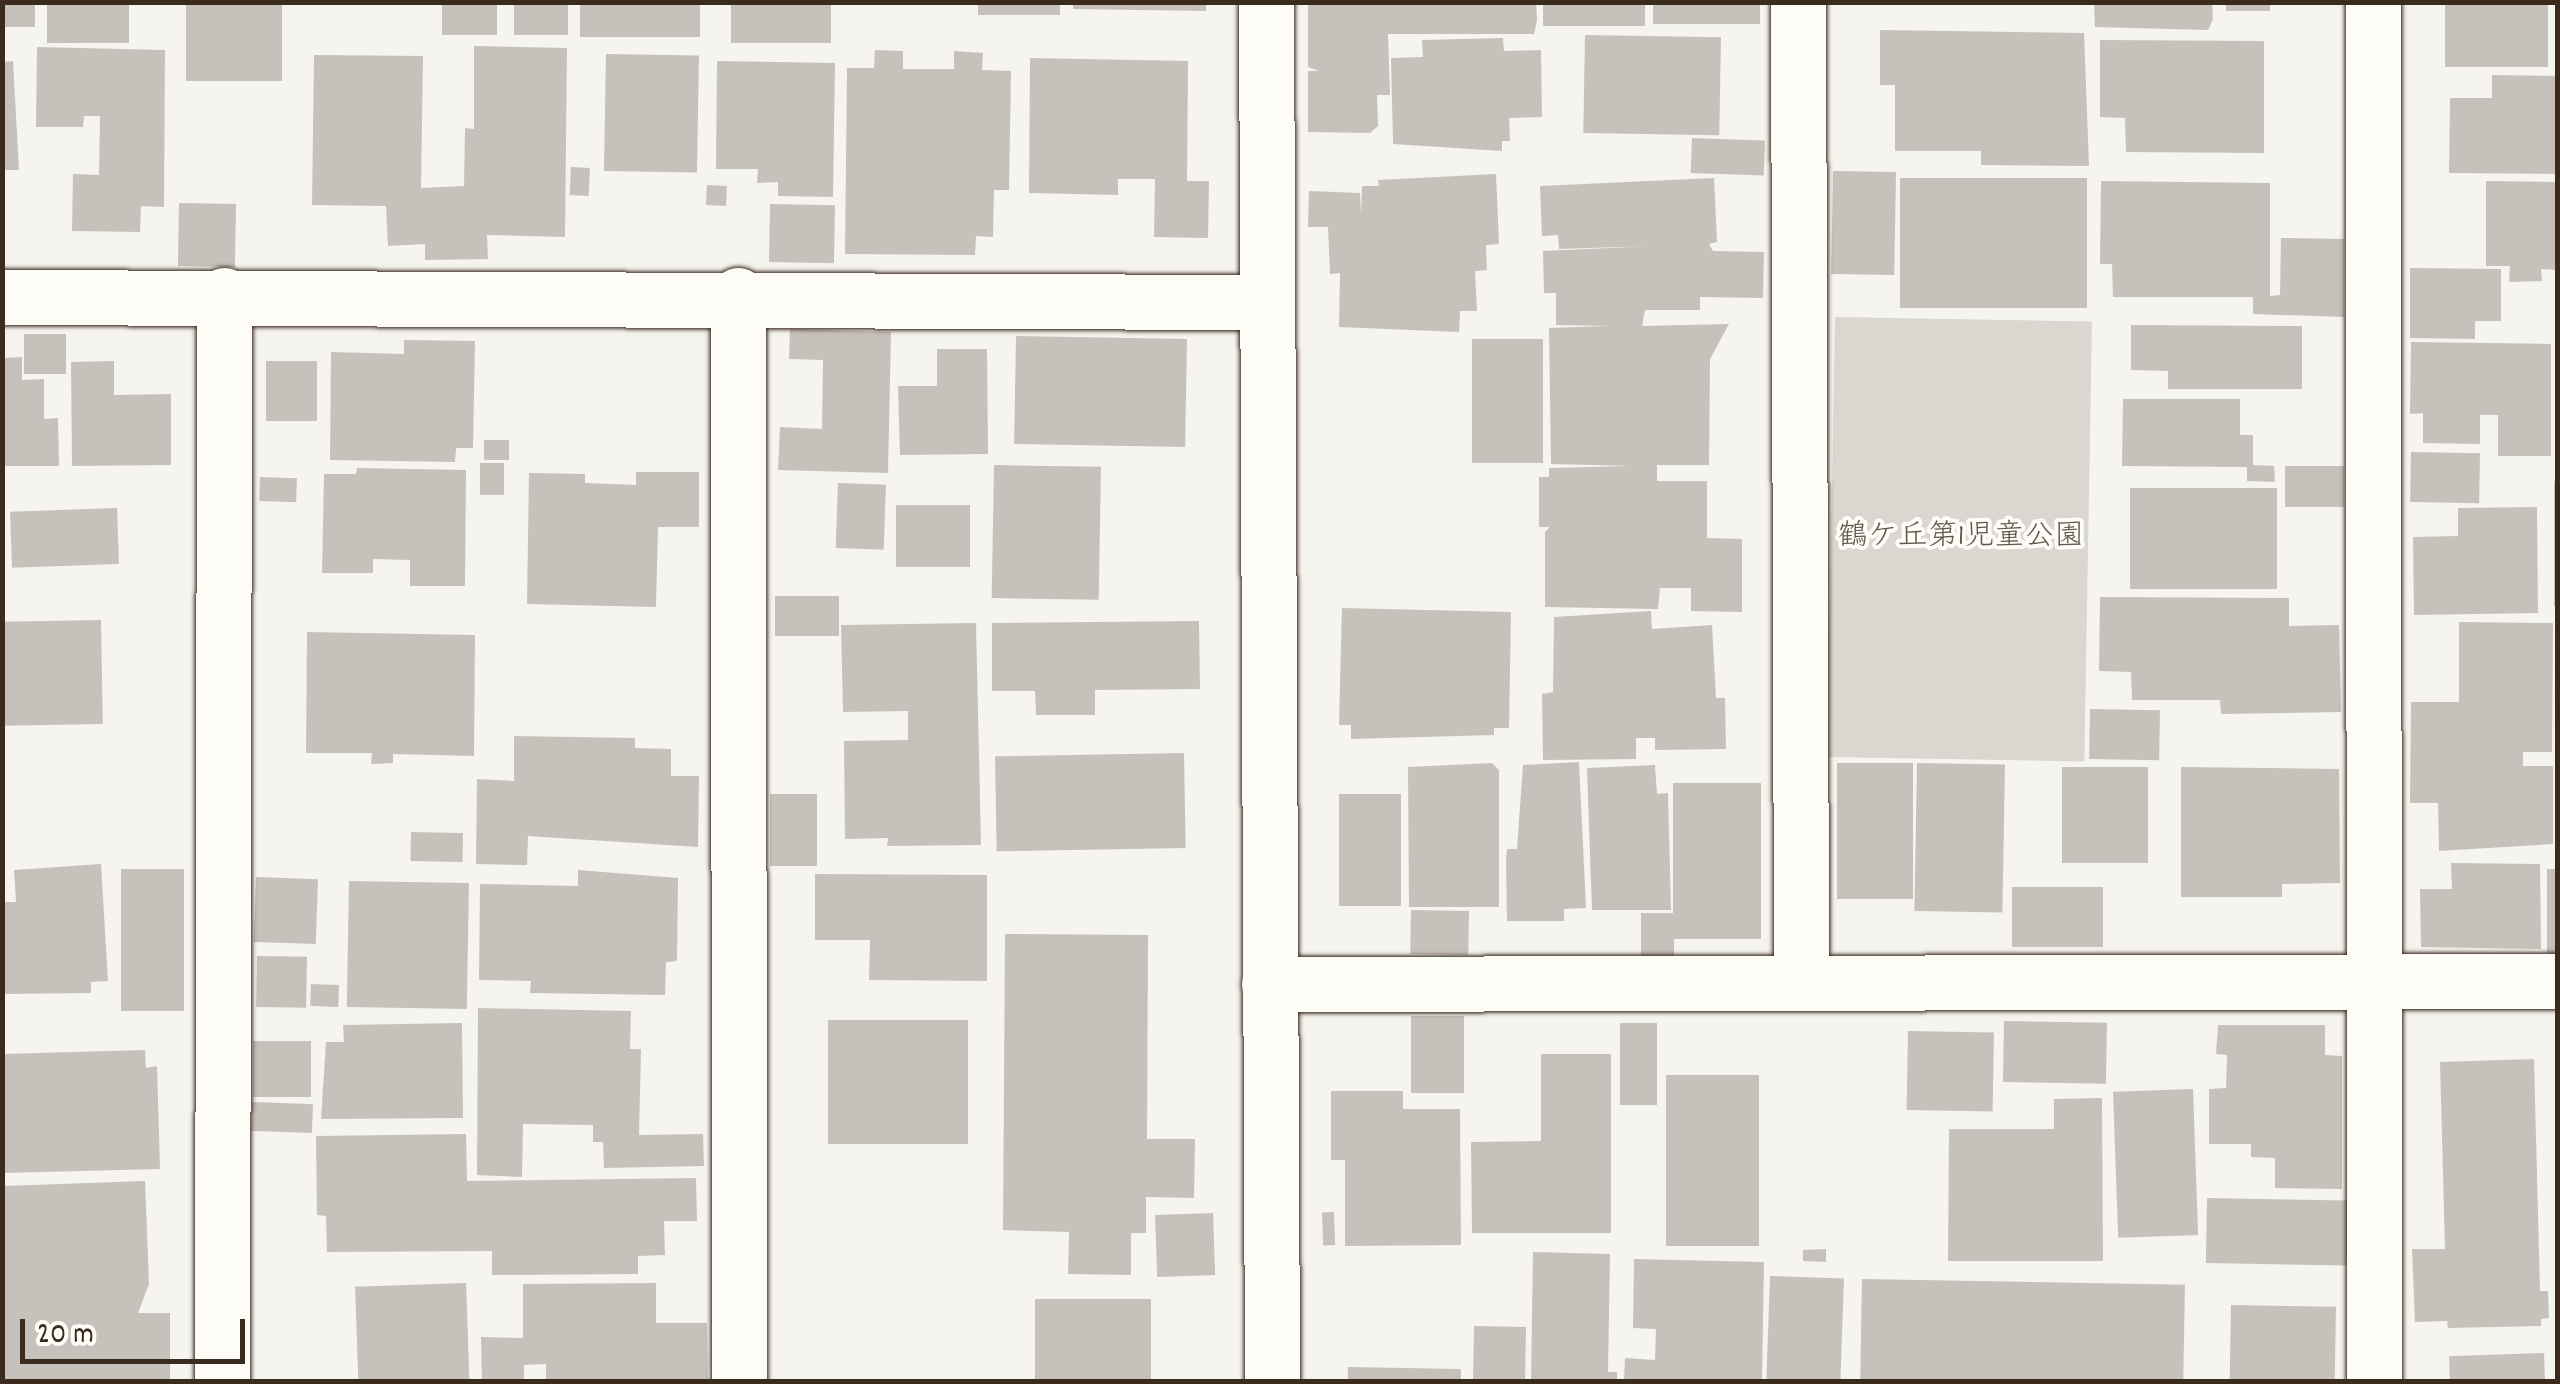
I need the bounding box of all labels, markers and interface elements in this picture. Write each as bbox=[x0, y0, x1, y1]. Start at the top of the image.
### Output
park label: 鶴ケ丘第1児童公園 bbox=[1838, 521, 2084, 557]
scale bar bbox=[25, 1299, 250, 1361]
text: 20 m bbox=[37, 1315, 94, 1358]

